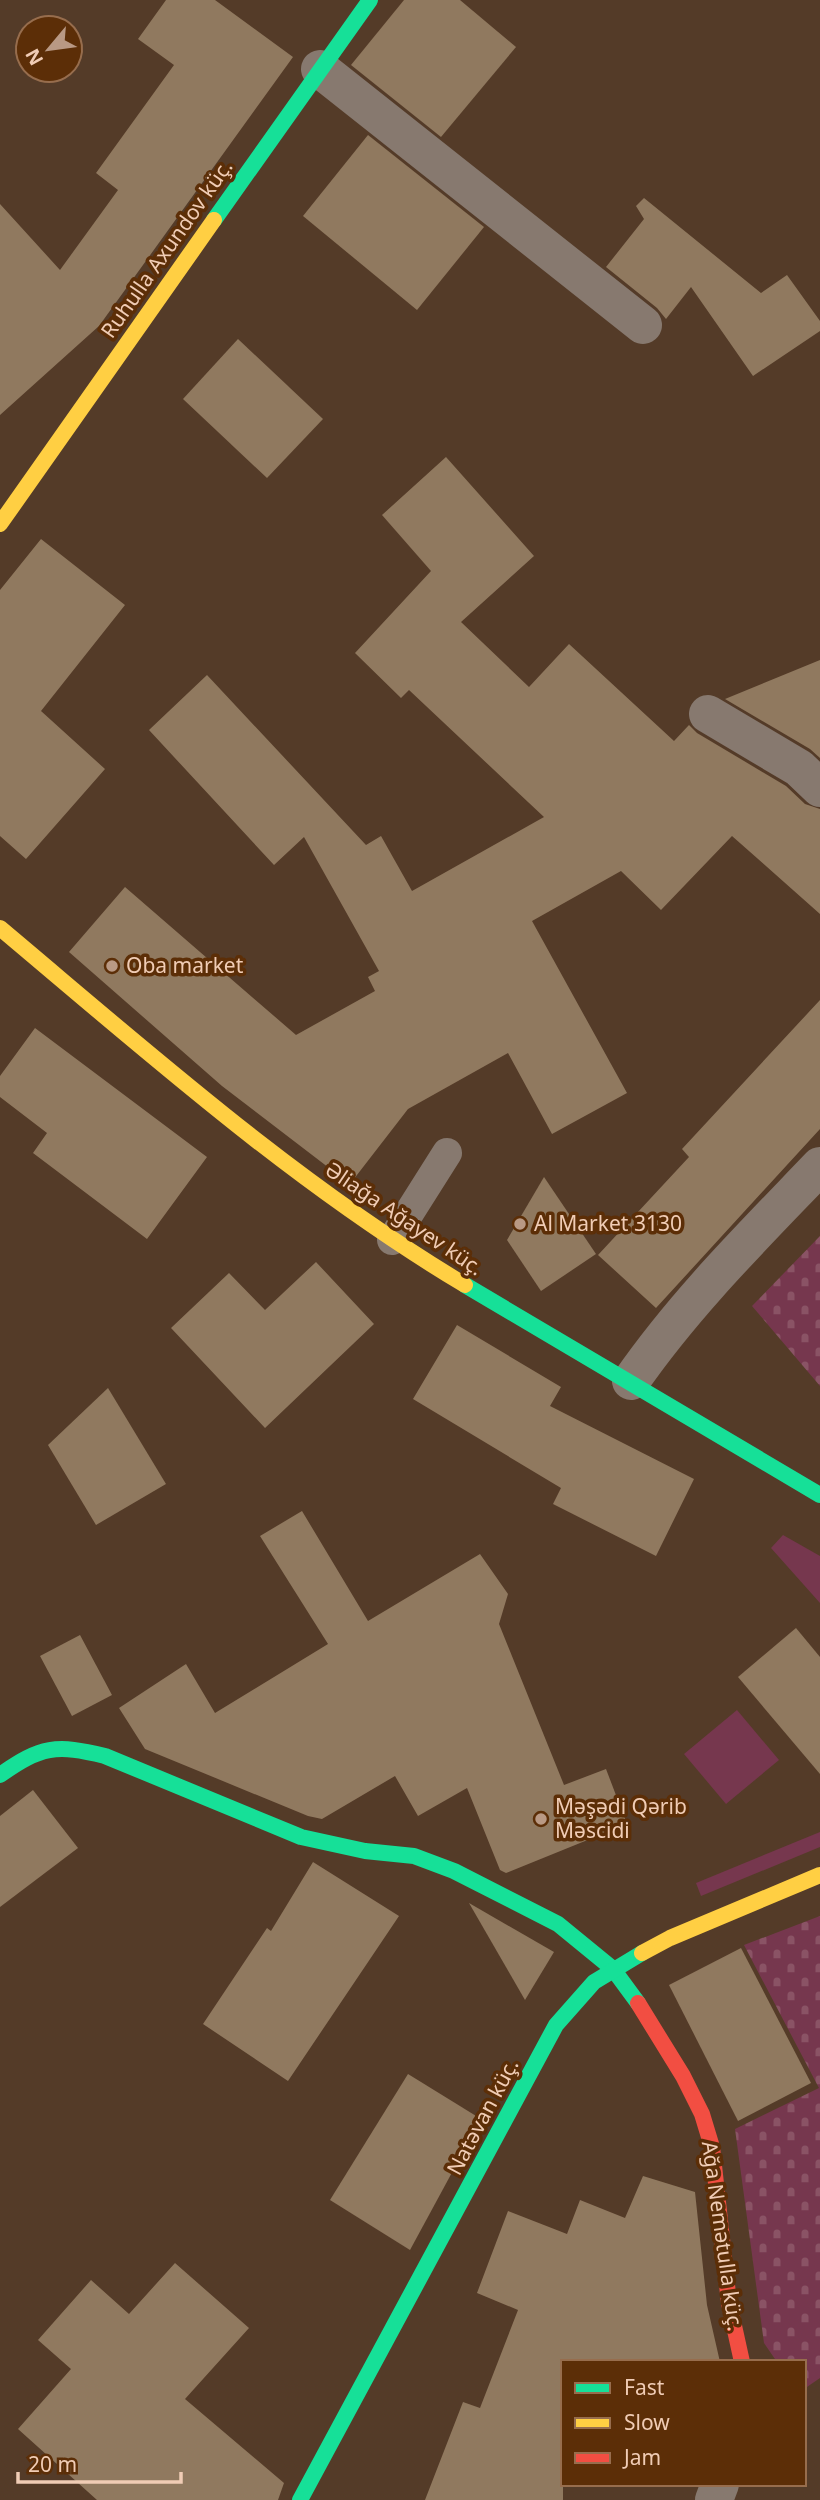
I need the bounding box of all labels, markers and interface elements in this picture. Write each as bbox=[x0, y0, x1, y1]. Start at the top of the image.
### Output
north arrow bbox=[14, 14, 84, 84]
text: N bbox=[19, 44, 49, 70]
street label: Ruhulla Axundov küç. bbox=[94, 154, 238, 343]
place label: Oba market bbox=[126, 951, 244, 979]
marker: Oba market bbox=[104, 958, 120, 974]
street label: Əliağa Ağayev küç. bbox=[320, 1155, 489, 1281]
place label: Al Market 3130 bbox=[534, 1209, 682, 1237]
marker: Al Market 3130 bbox=[512, 1216, 528, 1232]
place label: Məşədi Qərib Məscidi bbox=[555, 1792, 687, 1844]
marker: Məşədi Qərib Məscidi bbox=[533, 1811, 549, 1827]
street label: Natəvan küç. bbox=[440, 2053, 525, 2180]
street label: Ağa Nemətulla küç. bbox=[696, 2139, 750, 2333]
legend bbox=[561, 2360, 806, 2486]
text: Fast bbox=[624, 2373, 665, 2401]
text: Slow bbox=[624, 2408, 670, 2436]
scale bar bbox=[18, 2440, 180, 2484]
text: Jam bbox=[622, 2443, 661, 2471]
text: 20 m bbox=[28, 2450, 77, 2478]

